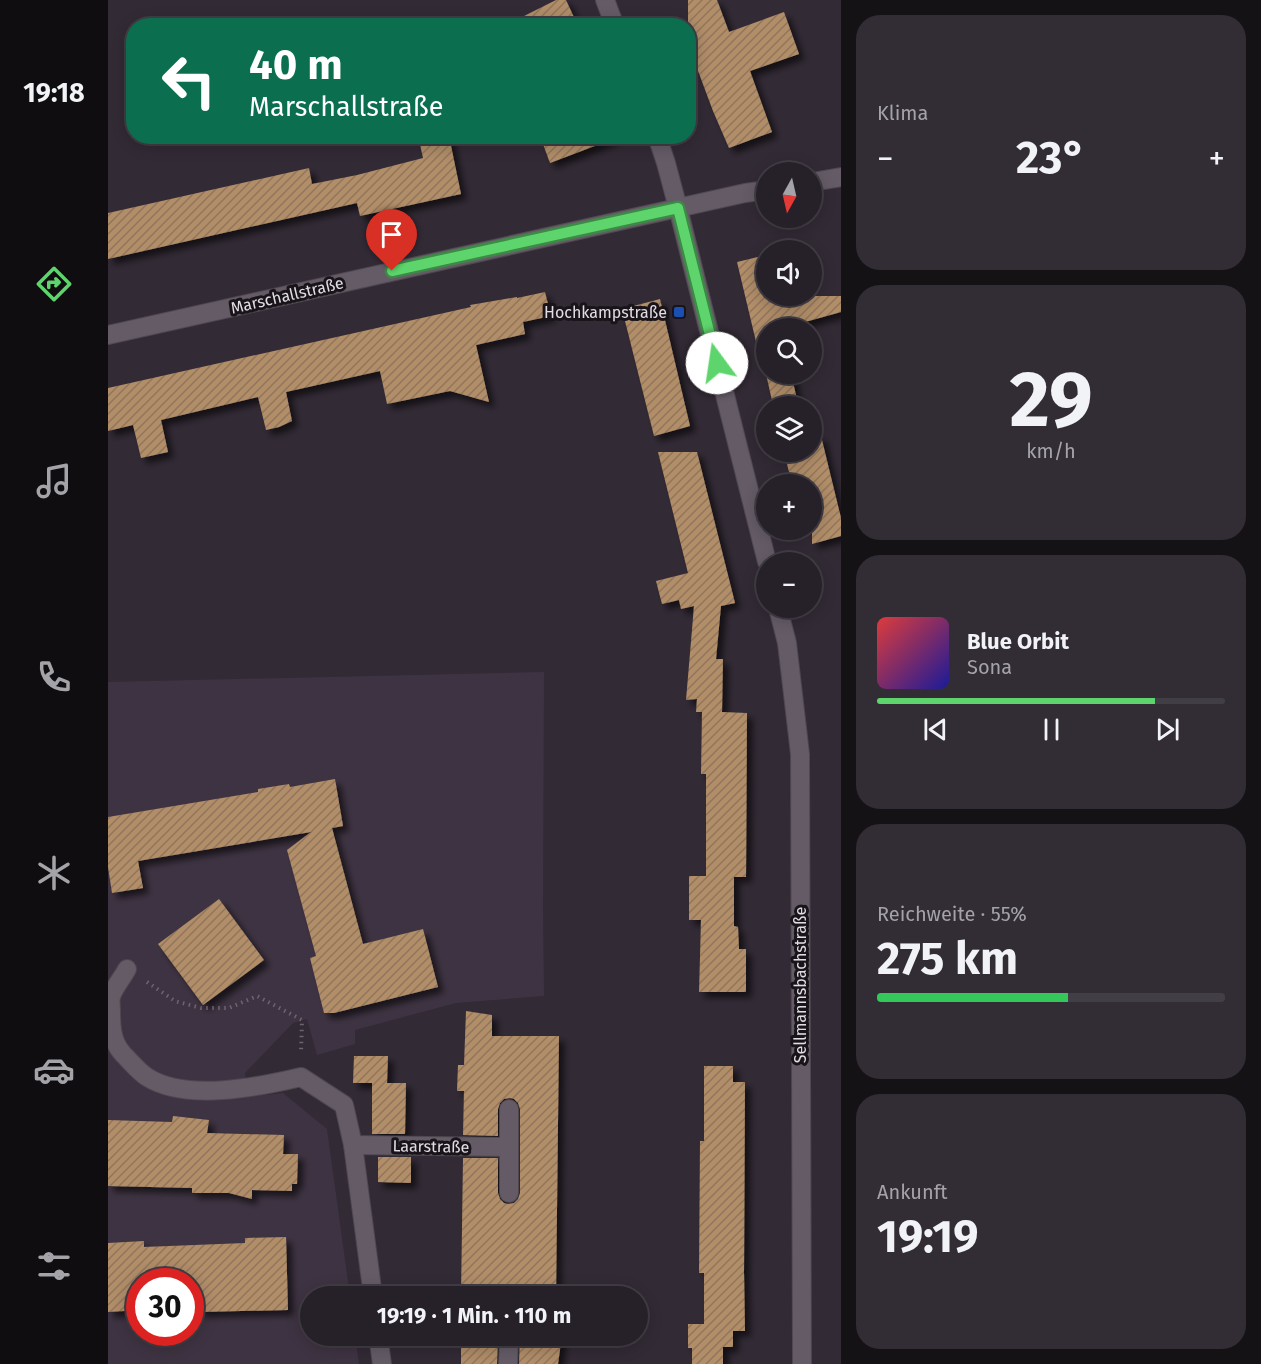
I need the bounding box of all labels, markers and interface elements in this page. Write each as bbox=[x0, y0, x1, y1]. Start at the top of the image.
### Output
text: 40 m bbox=[249, 40, 343, 90]
icon: left bbox=[150, 42, 228, 120]
text: 19:18 bbox=[23, 77, 85, 109]
text: Marschallstraße bbox=[249, 91, 444, 123]
text: Klima bbox=[877, 101, 928, 125]
text: 23° bbox=[1016, 131, 1086, 185]
text: − bbox=[877, 139, 894, 179]
text: + bbox=[1209, 139, 1225, 179]
north arrow bbox=[756, 162, 822, 228]
map controls bbox=[756, 162, 822, 618]
pin bbox=[366, 209, 417, 271]
icon: arrive bbox=[375, 218, 408, 251]
button: sound bbox=[756, 240, 822, 306]
icon: directions bbox=[33, 263, 75, 305]
street label: Marschallstraße bbox=[229, 273, 345, 318]
place label: Hochkampstraße bbox=[544, 303, 667, 322]
marker: Hochkampstraße bbox=[672, 305, 686, 319]
button: search bbox=[756, 318, 822, 384]
position arrow bbox=[685, 331, 749, 395]
text: 29 bbox=[1009, 353, 1093, 447]
button: layers bbox=[756, 396, 822, 462]
text: km/h bbox=[1026, 439, 1076, 463]
icon: music bbox=[33, 460, 75, 502]
button: + bbox=[756, 474, 822, 540]
button: − bbox=[756, 552, 822, 618]
text: Blue Orbit bbox=[967, 628, 1069, 655]
text: Sona bbox=[967, 655, 1012, 679]
icon: phone bbox=[33, 656, 75, 698]
icon: previous bbox=[919, 713, 952, 746]
icon: pause bbox=[1035, 713, 1068, 746]
icon: next bbox=[1151, 713, 1184, 746]
icon: climate bbox=[33, 852, 75, 894]
text: Reichweite · 55% bbox=[877, 902, 1027, 926]
street label: Sellmannsbachstraße bbox=[791, 907, 810, 1063]
text: 275 km bbox=[877, 932, 1018, 986]
icon: car bbox=[33, 1049, 75, 1091]
street label: Laarstraße bbox=[392, 1136, 470, 1157]
text: Ankunft bbox=[877, 1180, 948, 1204]
text: 19:19 bbox=[877, 1210, 978, 1264]
icon: filters bbox=[33, 1245, 75, 1287]
speed limit sign: 30 bbox=[126, 1268, 204, 1346]
text: 19:19 · 1 Min. · 110 m bbox=[377, 1302, 571, 1329]

